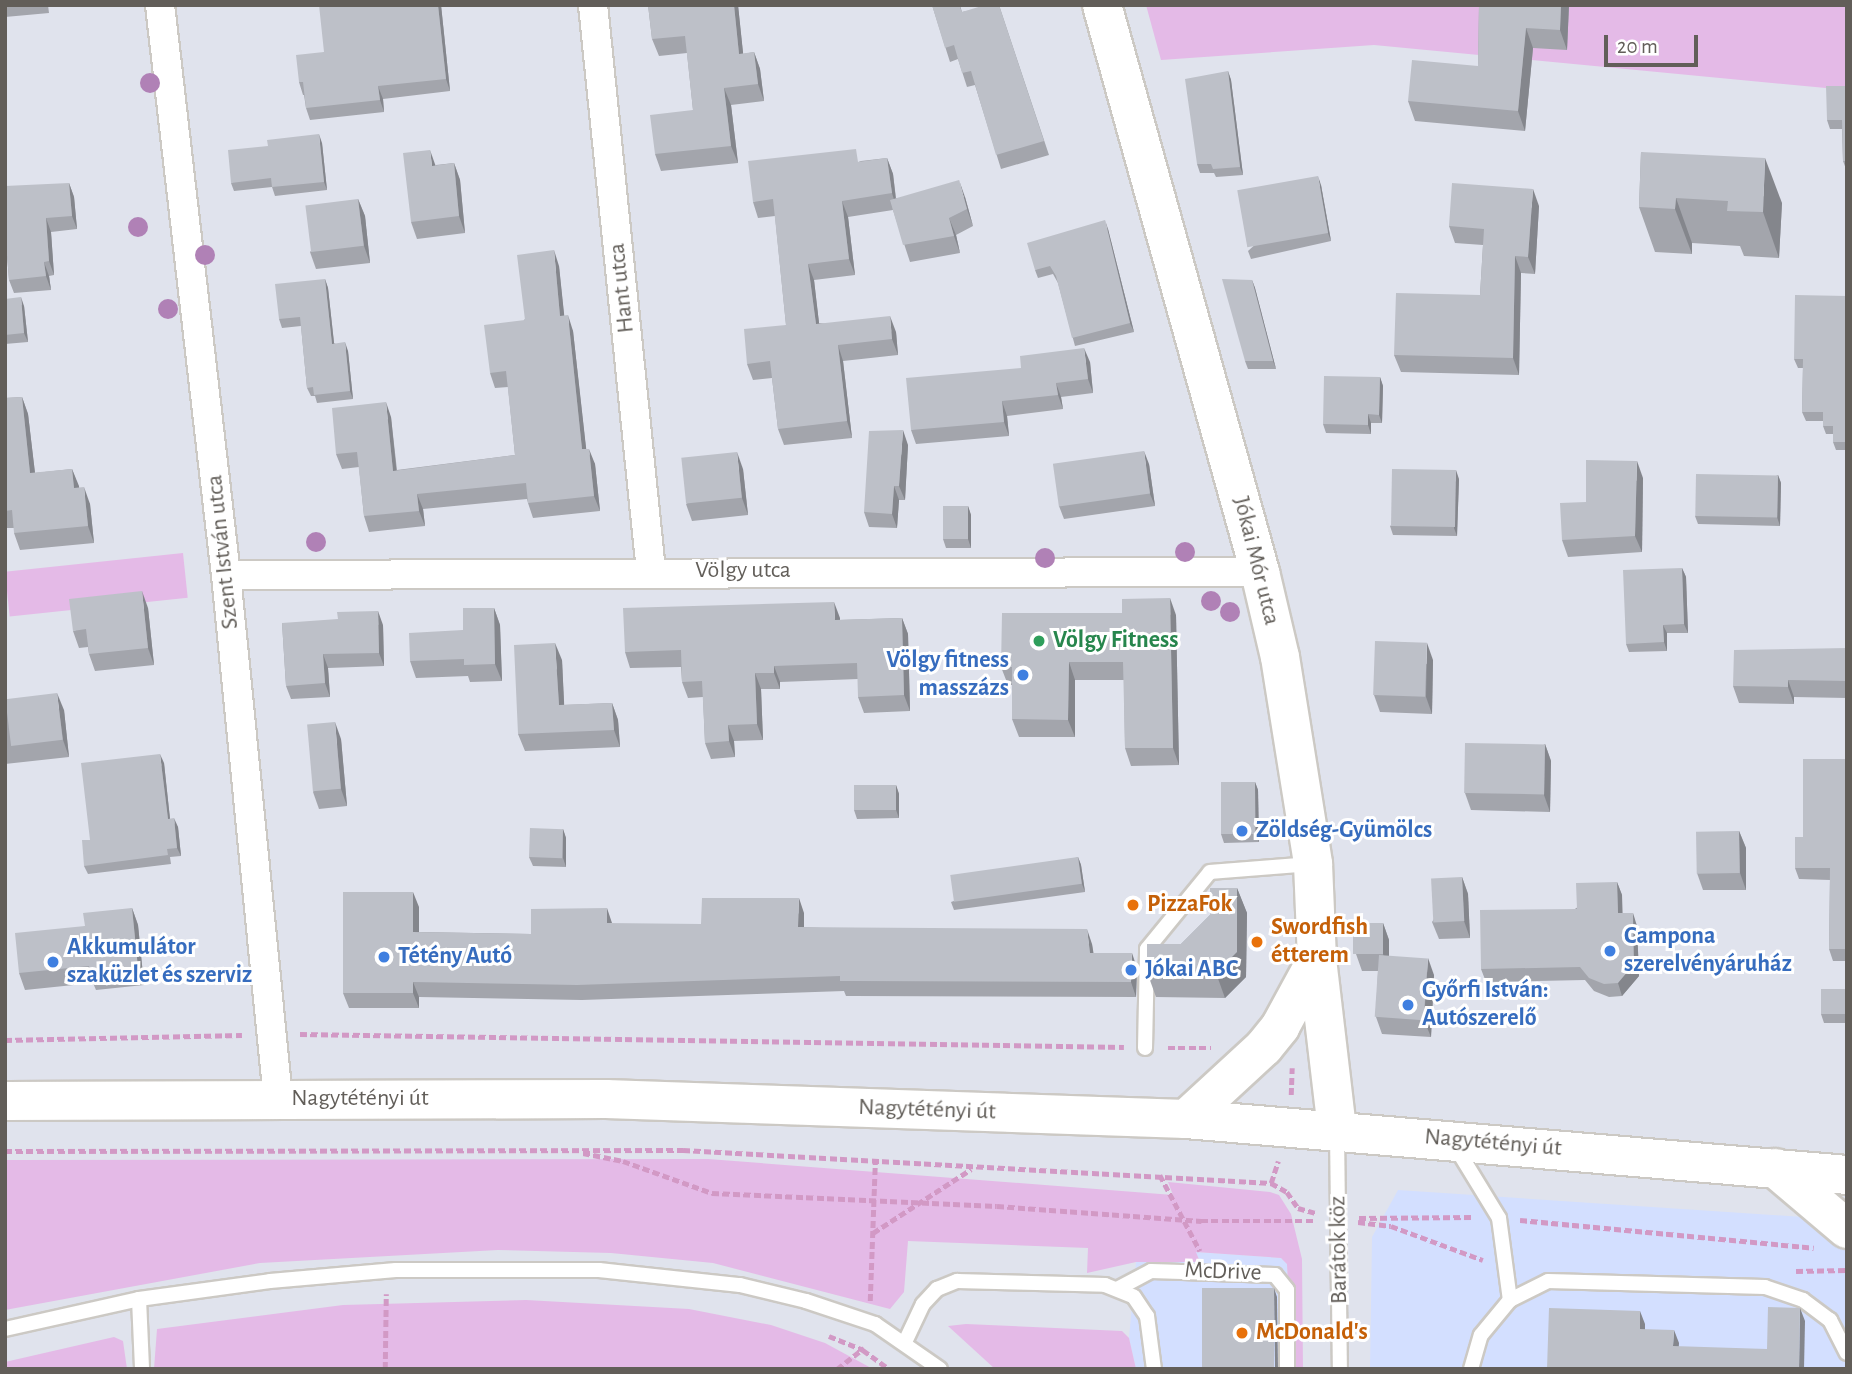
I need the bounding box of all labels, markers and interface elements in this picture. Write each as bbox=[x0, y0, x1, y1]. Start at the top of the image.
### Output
scale bar bbox=[1607, 21, 1702, 65]
text: 20 m bbox=[1617, 36, 1658, 57]
street label: Hant utca bbox=[603, 242, 641, 334]
street label: Szent István utca bbox=[201, 473, 245, 631]
street label: Jókai Mór utca bbox=[1226, 494, 1286, 628]
street label: Völgy utca bbox=[695, 557, 791, 585]
place label: Völgy Fitness bbox=[1053, 627, 1178, 655]
marker: Völgy Fitness bbox=[1031, 633, 1047, 649]
place label: Völgy fitness masszázs bbox=[886, 647, 1009, 703]
marker: Völgy fitness masszázs bbox=[1015, 667, 1031, 683]
place label: Zöldség-Gyümölcs bbox=[1256, 817, 1432, 845]
marker: Zöldség-Gyümölcs bbox=[1234, 823, 1250, 839]
place label: PizzaFok bbox=[1147, 891, 1232, 919]
marker: PizzaFok bbox=[1125, 897, 1141, 913]
place label: Swordfish étterem bbox=[1271, 914, 1368, 970]
place label: Campona szerelvényáruház bbox=[1624, 923, 1792, 979]
place label: Akkumulátor szaküzlet és szerviz bbox=[67, 934, 252, 990]
marker: Swordfish étterem bbox=[1249, 934, 1265, 950]
place label: Tétény Autó bbox=[398, 943, 512, 971]
marker: Campona szerelvényáruház bbox=[1602, 943, 1618, 959]
marker: Tétény Autó bbox=[376, 949, 392, 965]
marker: Akkumulátor szaküzlet és szerviz bbox=[45, 954, 61, 970]
place label: Jókai ABC bbox=[1145, 956, 1238, 984]
marker: Jókai ABC bbox=[1123, 962, 1139, 978]
place label: Győrfi István: Autószerelő bbox=[1422, 977, 1549, 1033]
marker: Győrfi István: Autószerelő bbox=[1400, 997, 1416, 1013]
street label: Nagytétényi út bbox=[291, 1085, 429, 1113]
street label: Nagytétényi út bbox=[858, 1093, 996, 1127]
street label: Nagytétényi út bbox=[1423, 1123, 1563, 1163]
street label: Barátok köz bbox=[1324, 1196, 1354, 1304]
street label: McDrive bbox=[1184, 1256, 1262, 1288]
place label: McDonald's bbox=[1256, 1319, 1368, 1347]
marker: McDonald's bbox=[1234, 1325, 1250, 1341]

